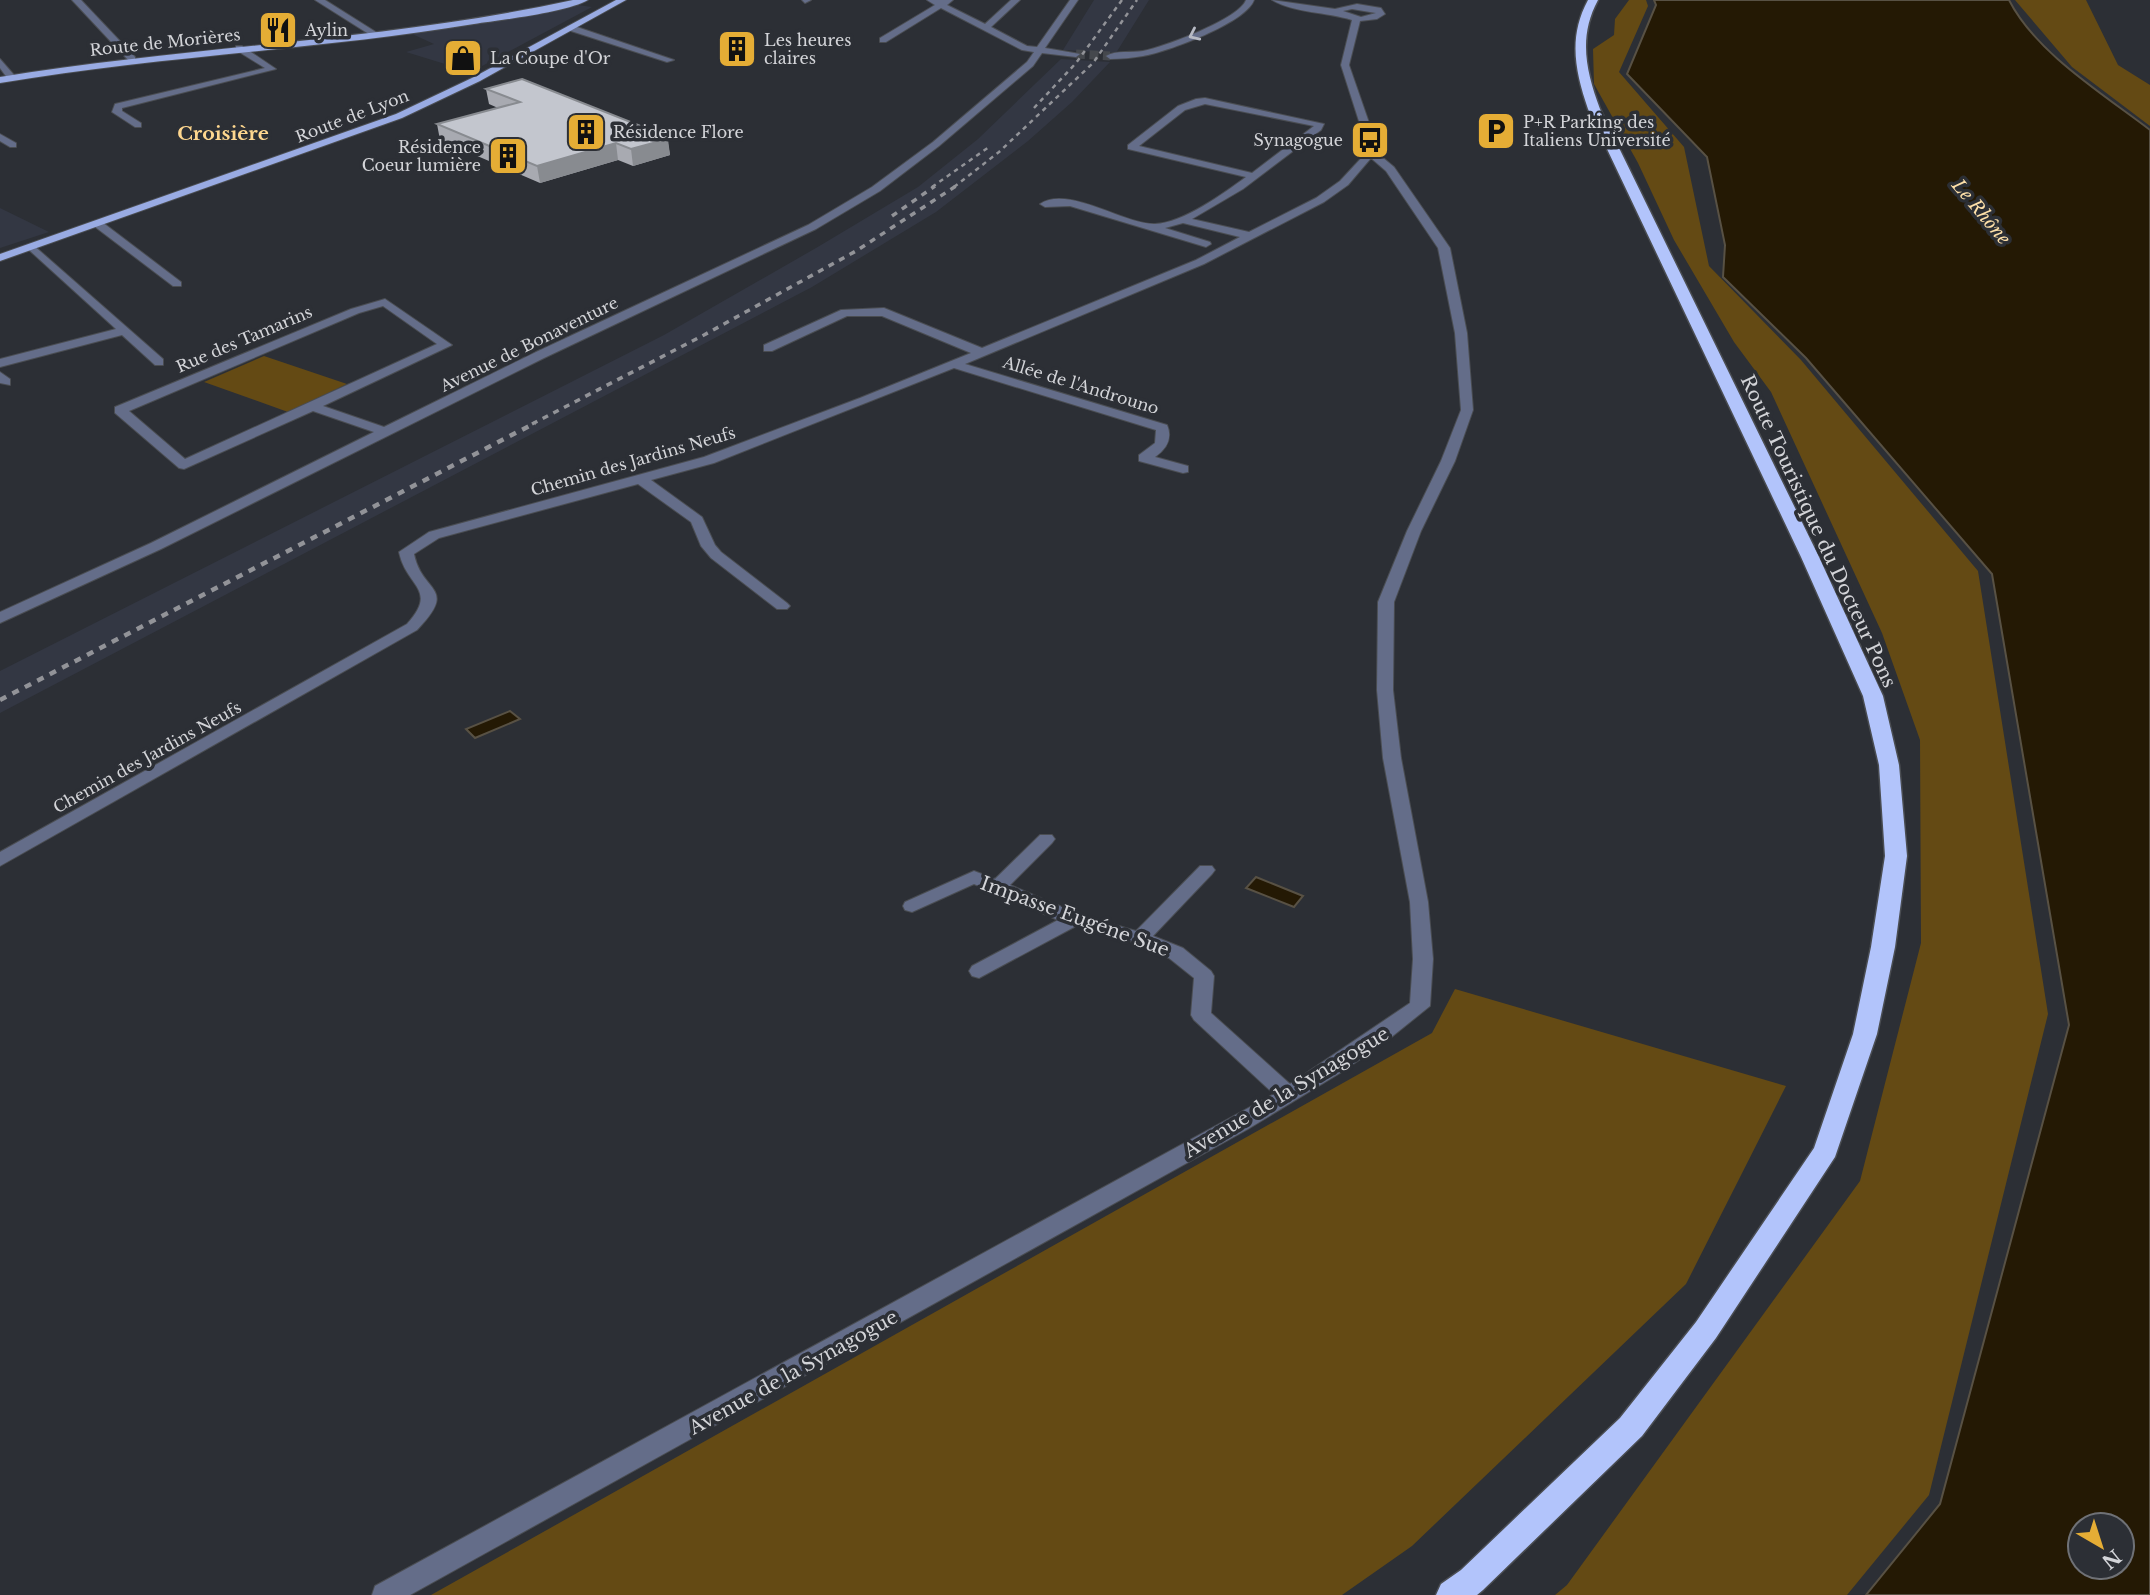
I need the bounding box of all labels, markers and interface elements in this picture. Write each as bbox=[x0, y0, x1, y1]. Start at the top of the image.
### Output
restaurant icon: Aylin bbox=[257, 9, 299, 51]
place label: Aylin bbox=[304, 20, 348, 40]
street label: Route de Morières bbox=[89, 24, 241, 60]
one-way arrow bbox=[1189, 27, 1201, 41]
building icon: Les heures claires bbox=[716, 28, 758, 70]
place label: Les heures claires bbox=[764, 30, 851, 68]
shop icon: La Coupe d'Or bbox=[442, 37, 484, 79]
place label: La Coupe d'Or bbox=[490, 48, 611, 68]
street label: Route de Lyon bbox=[292, 85, 412, 147]
parking icon: P+R Parking des Italiens Université bbox=[1475, 110, 1517, 152]
building icon: Résidence Flore bbox=[565, 111, 607, 153]
place label: P+R Parking des Italiens Université bbox=[1523, 112, 1671, 150]
bus stop icon: Synagogue bbox=[1349, 119, 1391, 161]
district label: Croisière bbox=[177, 122, 269, 145]
place label: Résidence Flore bbox=[613, 122, 744, 142]
place label: Synagogue bbox=[1253, 130, 1343, 150]
building icon: Résidence Coeur lumière bbox=[487, 135, 529, 177]
place label: Résidence Coeur lumière bbox=[362, 137, 481, 175]
water label: Le Rhône bbox=[1947, 174, 2015, 249]
street label: Avenue de Bonaventure bbox=[436, 292, 621, 396]
street label: Rue des Tamarins bbox=[173, 301, 315, 377]
street label: Allée de l'Androuno bbox=[1000, 351, 1161, 418]
street label: Route Touristique du Docteur Pons bbox=[1736, 371, 1901, 691]
street label: Chemin des Jardins Neufs bbox=[528, 422, 738, 500]
street label: Chemin des Jardins Neufs bbox=[49, 697, 245, 817]
street label: Impasse Eugéne Sue bbox=[977, 872, 1172, 961]
street label: Avenue de la Synagogue bbox=[1179, 1022, 1393, 1163]
street label: Avenue de la Synagogue bbox=[684, 1305, 902, 1440]
north arrow bbox=[2066, 1511, 2136, 1581]
text: N bbox=[2097, 1544, 2126, 1573]

